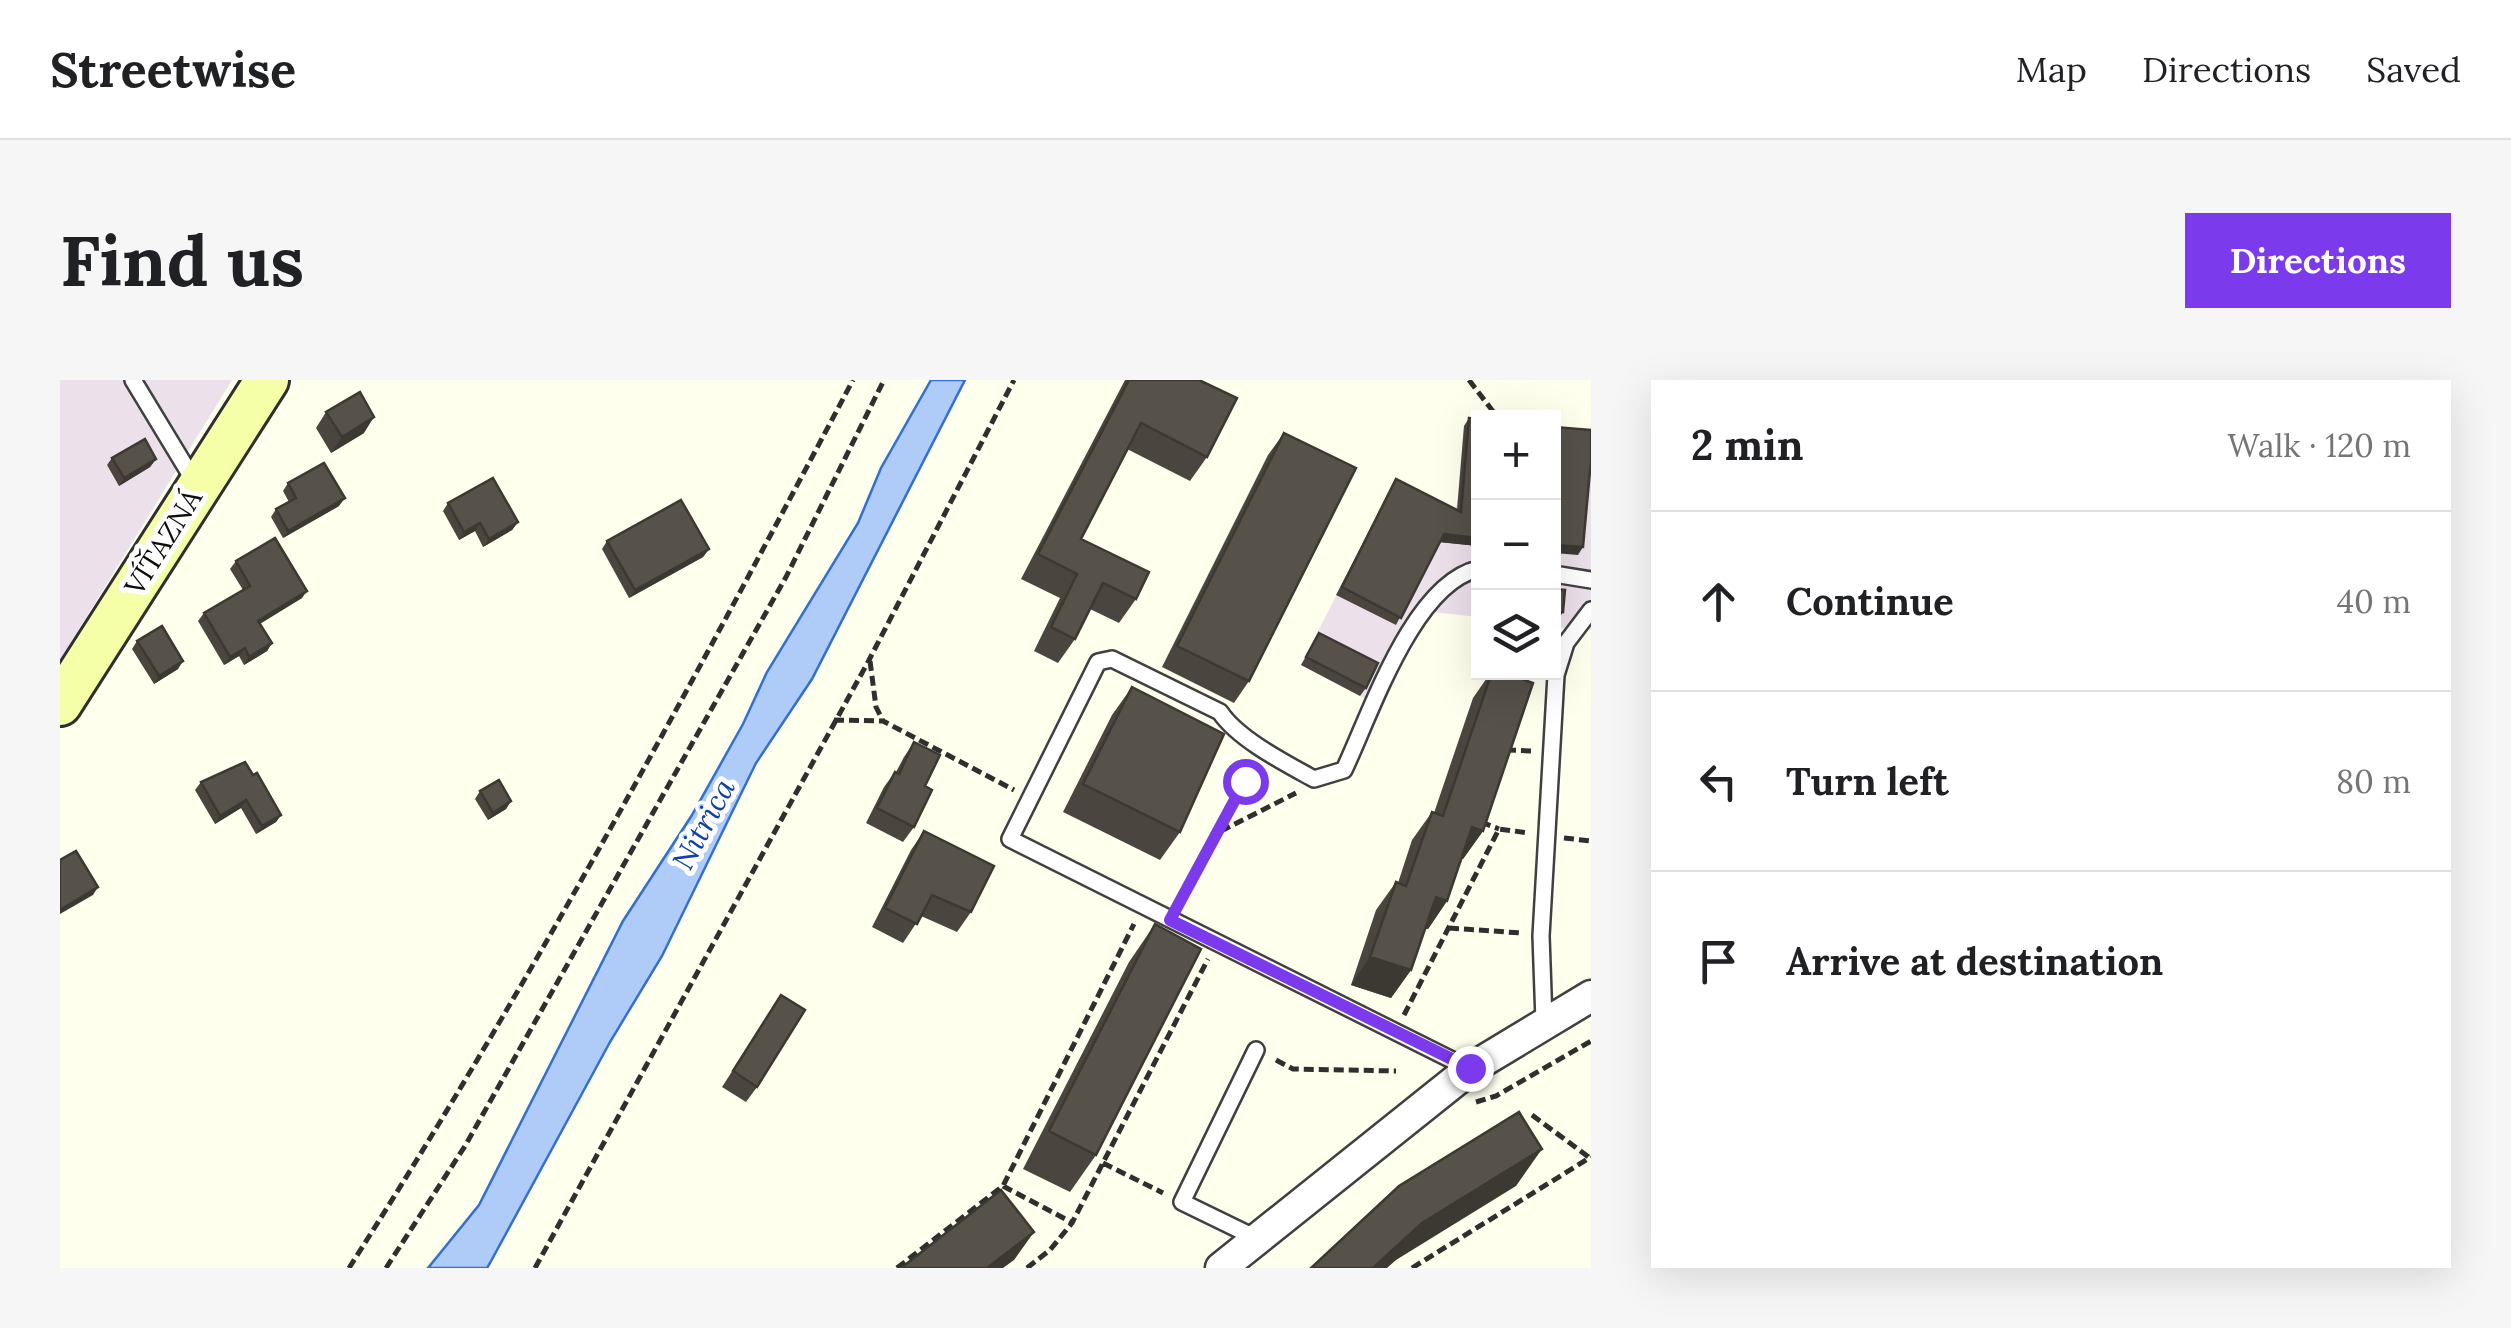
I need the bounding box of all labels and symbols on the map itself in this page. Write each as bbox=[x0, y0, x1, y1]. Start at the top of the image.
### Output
street label: VÍŤAZNÁ bbox=[116, 482, 210, 603]
route start bbox=[1223, 759, 1269, 805]
water label: Nitrica bbox=[663, 772, 743, 876]
route end bbox=[1448, 1046, 1494, 1092]

